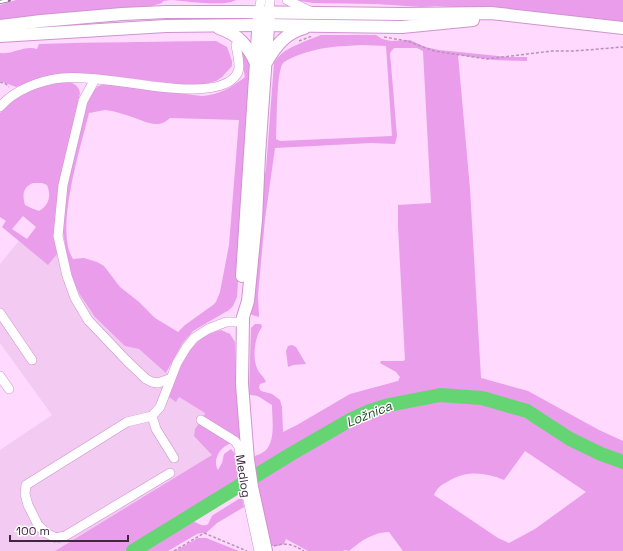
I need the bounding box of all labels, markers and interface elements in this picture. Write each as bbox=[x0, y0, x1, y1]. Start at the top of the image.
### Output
water label: Ložnica bbox=[344, 397, 395, 431]
street label: Medlog bbox=[232, 453, 254, 499]
scale bar bbox=[10, 517, 128, 543]
text: 100 m bbox=[16, 523, 50, 539]

